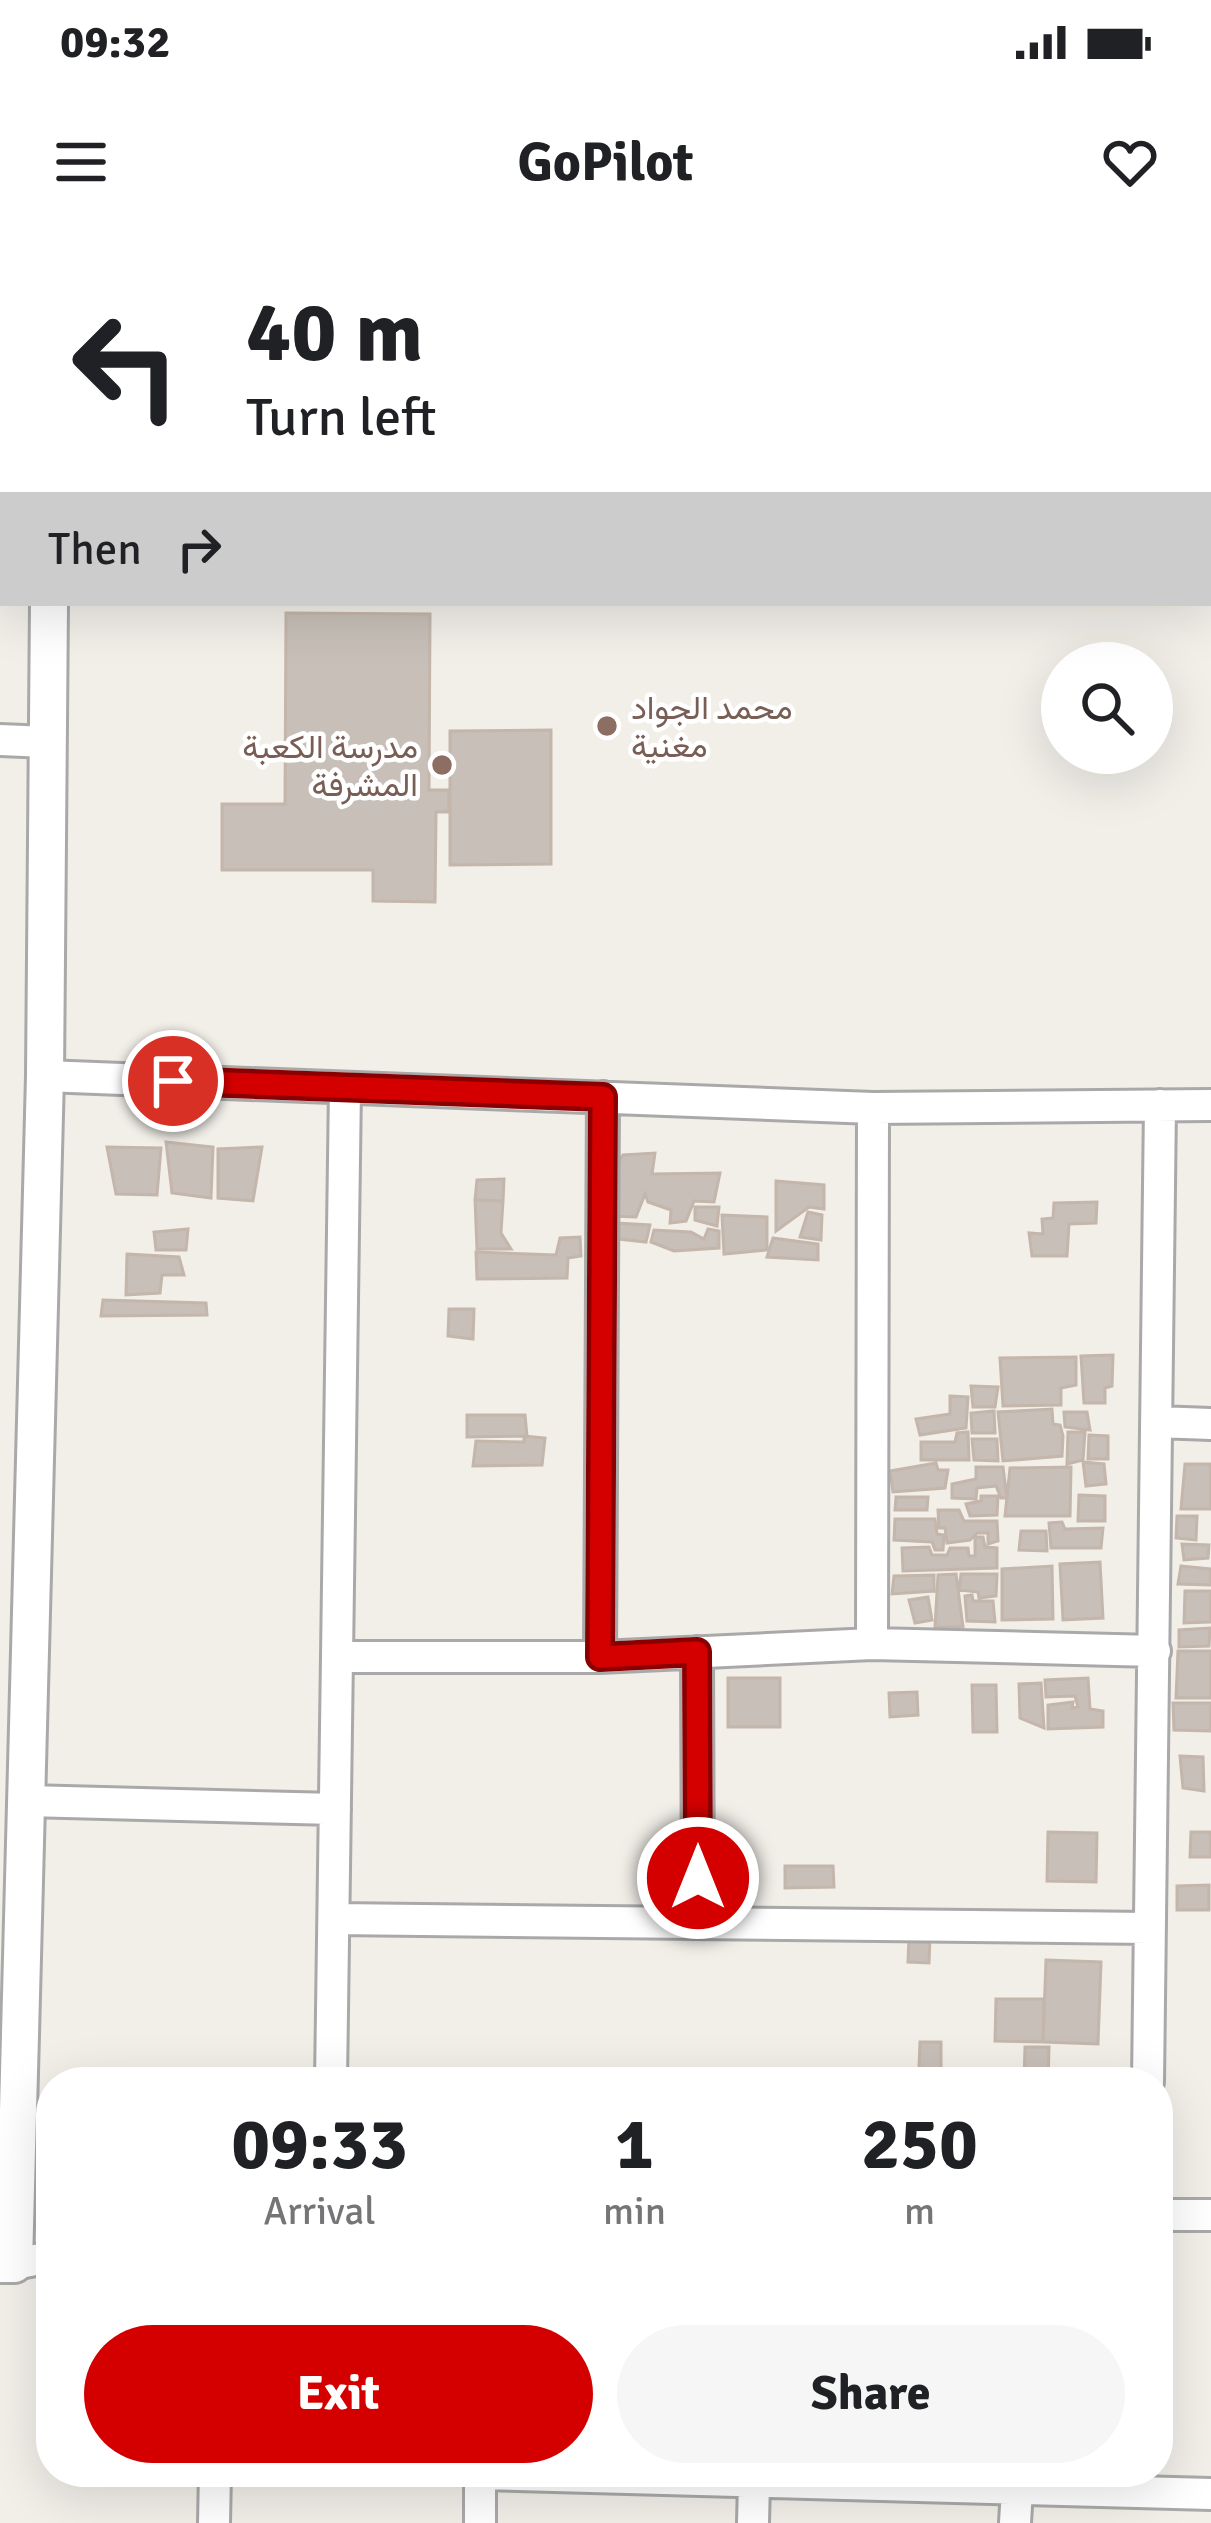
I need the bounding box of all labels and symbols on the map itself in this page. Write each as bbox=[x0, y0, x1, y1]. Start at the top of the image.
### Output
place label: محمد الجواد مغنية bbox=[631, 688, 793, 767]
marker: محمد الجواد مغنية bbox=[594, 713, 620, 739]
place label: مدرسة الكعبة المشرفة bbox=[242, 727, 418, 806]
marker: مدرسة الكعبة المشرفة bbox=[429, 752, 455, 778]
pin bbox=[122, 1030, 224, 1132]
position arrow bbox=[635, 1815, 761, 1941]

